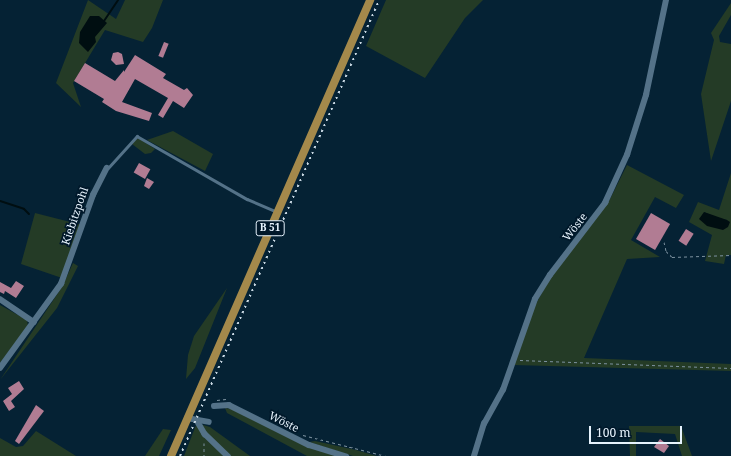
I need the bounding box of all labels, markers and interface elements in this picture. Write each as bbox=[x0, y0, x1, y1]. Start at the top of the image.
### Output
street label: Kiebitzpohl bbox=[59, 185, 91, 247]
street label: Wöste bbox=[560, 210, 590, 244]
road number: B 51 bbox=[255, 220, 285, 236]
street label: Wöste bbox=[267, 409, 301, 435]
scale bar bbox=[591, 418, 684, 444]
text: 100 m bbox=[596, 424, 631, 441]

